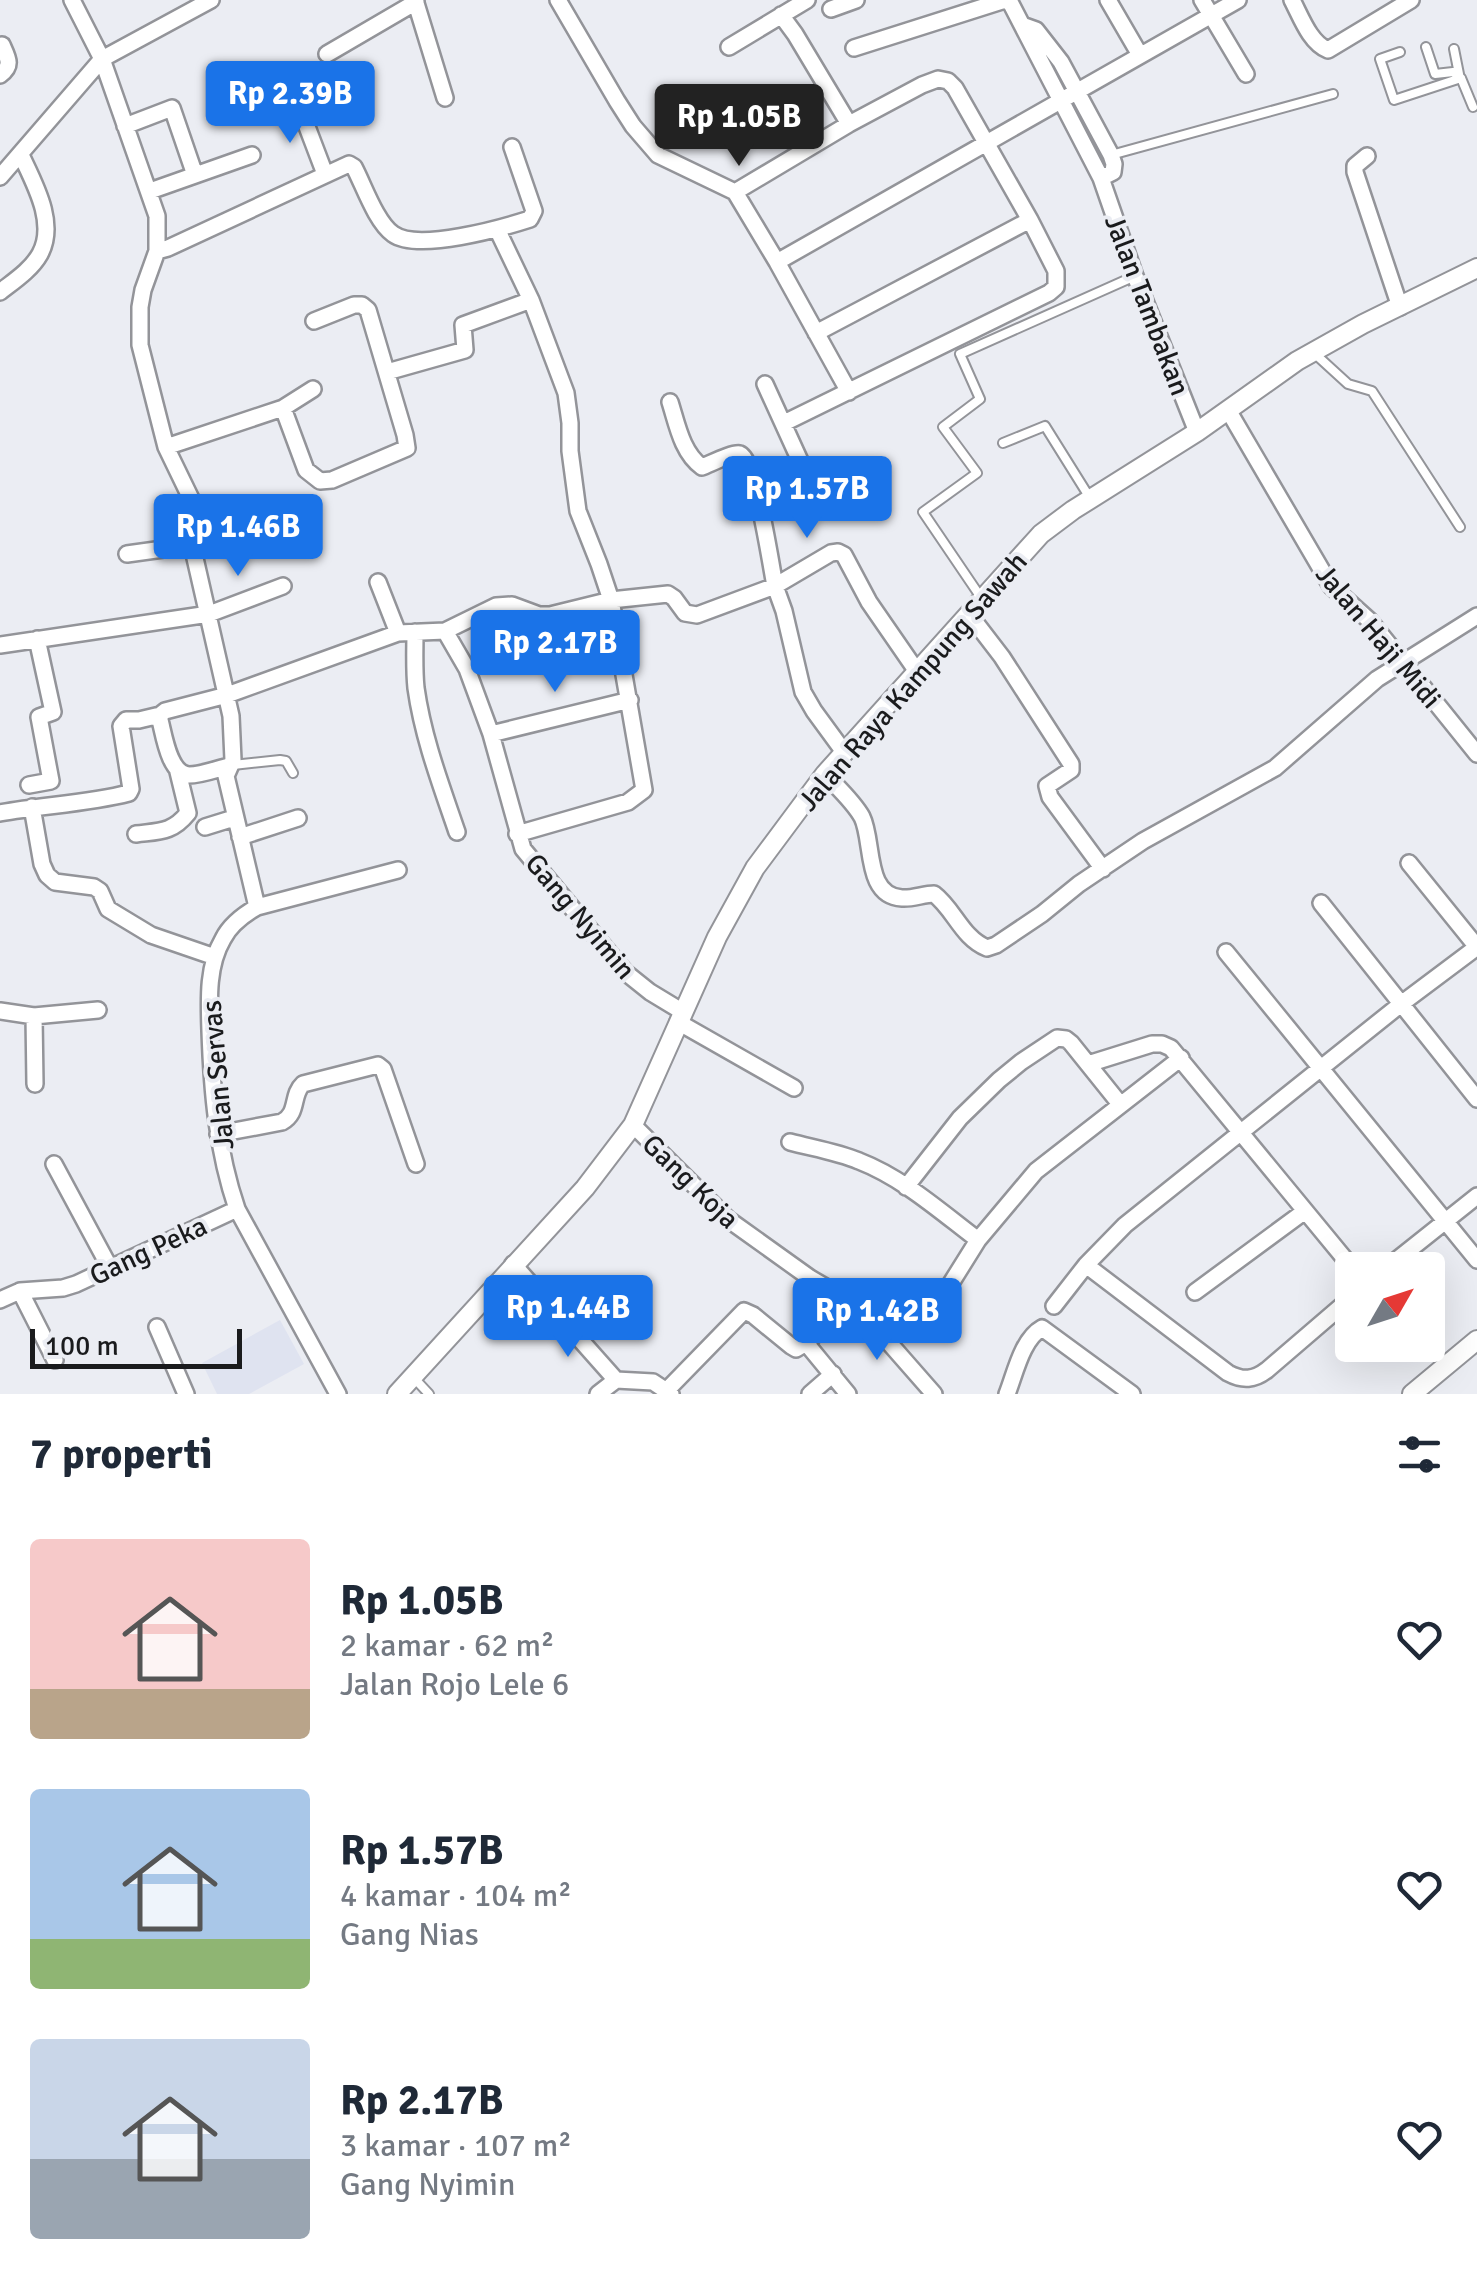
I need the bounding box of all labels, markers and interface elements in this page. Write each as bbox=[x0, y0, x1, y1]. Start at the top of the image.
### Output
pin: Rp 2.39B bbox=[187, 61, 393, 146]
text: Rp 2.39B bbox=[228, 74, 352, 113]
pin: Rp 1.05B bbox=[636, 84, 842, 169]
text: Rp 1.05B bbox=[677, 97, 801, 136]
street label: Jalan Tambakan bbox=[1097, 210, 1197, 400]
pin: Rp 1.57B bbox=[704, 456, 910, 541]
text: Rp 1.57B bbox=[745, 469, 869, 508]
pin: Rp 1.46B bbox=[135, 494, 341, 579]
text: Rp 1.46B bbox=[176, 507, 300, 546]
street label: Jalan Raya Kampung Sawah bbox=[791, 545, 1034, 818]
street label: Jalan Haji Midi bbox=[1308, 558, 1448, 715]
pin: Rp 2.17B bbox=[452, 610, 658, 695]
text: Rp 2.17B bbox=[493, 623, 617, 662]
street label: Gang Nyimin bbox=[518, 847, 643, 986]
street label: Jalan Servas bbox=[195, 999, 241, 1151]
street label: Gang Koja bbox=[635, 1127, 746, 1236]
street label: Gang Peka bbox=[84, 1209, 213, 1293]
north arrow bbox=[1335, 1252, 1445, 1362]
map controls bbox=[1335, 1252, 1445, 1362]
pin: Rp 1.44B bbox=[465, 1275, 671, 1360]
pin: Rp 1.42B bbox=[774, 1278, 980, 1363]
text: Rp 1.44B bbox=[506, 1288, 630, 1327]
text: Rp 1.42B bbox=[815, 1291, 939, 1330]
scale bar bbox=[30, 1324, 242, 1368]
text: 100 m bbox=[45, 1329, 119, 1363]
icon: filters bbox=[1392, 1427, 1447, 1482]
text: 7 properti bbox=[30, 1429, 213, 1480]
text: Rp 1.05B bbox=[340, 1575, 504, 1626]
icon: home bbox=[110, 1579, 230, 1699]
icon: heart bbox=[1392, 1612, 1447, 1667]
text: 2 kamar · 62 m² bbox=[340, 1626, 554, 1665]
text: Jalan Rojo Lele 6 bbox=[340, 1665, 569, 1704]
text: Rp 1.57B bbox=[340, 1825, 504, 1876]
icon: home bbox=[110, 1829, 230, 1949]
icon: heart bbox=[1392, 1862, 1447, 1917]
text: 4 kamar · 104 m² bbox=[340, 1876, 572, 1915]
text: Gang Nias bbox=[340, 1915, 479, 1954]
text: Rp 2.17B bbox=[340, 2075, 504, 2126]
icon: home bbox=[110, 2079, 230, 2199]
icon: heart bbox=[1392, 2112, 1447, 2167]
text: 3 kamar · 107 m² bbox=[340, 2126, 572, 2165]
text: Gang Nyimin bbox=[340, 2165, 516, 2204]

